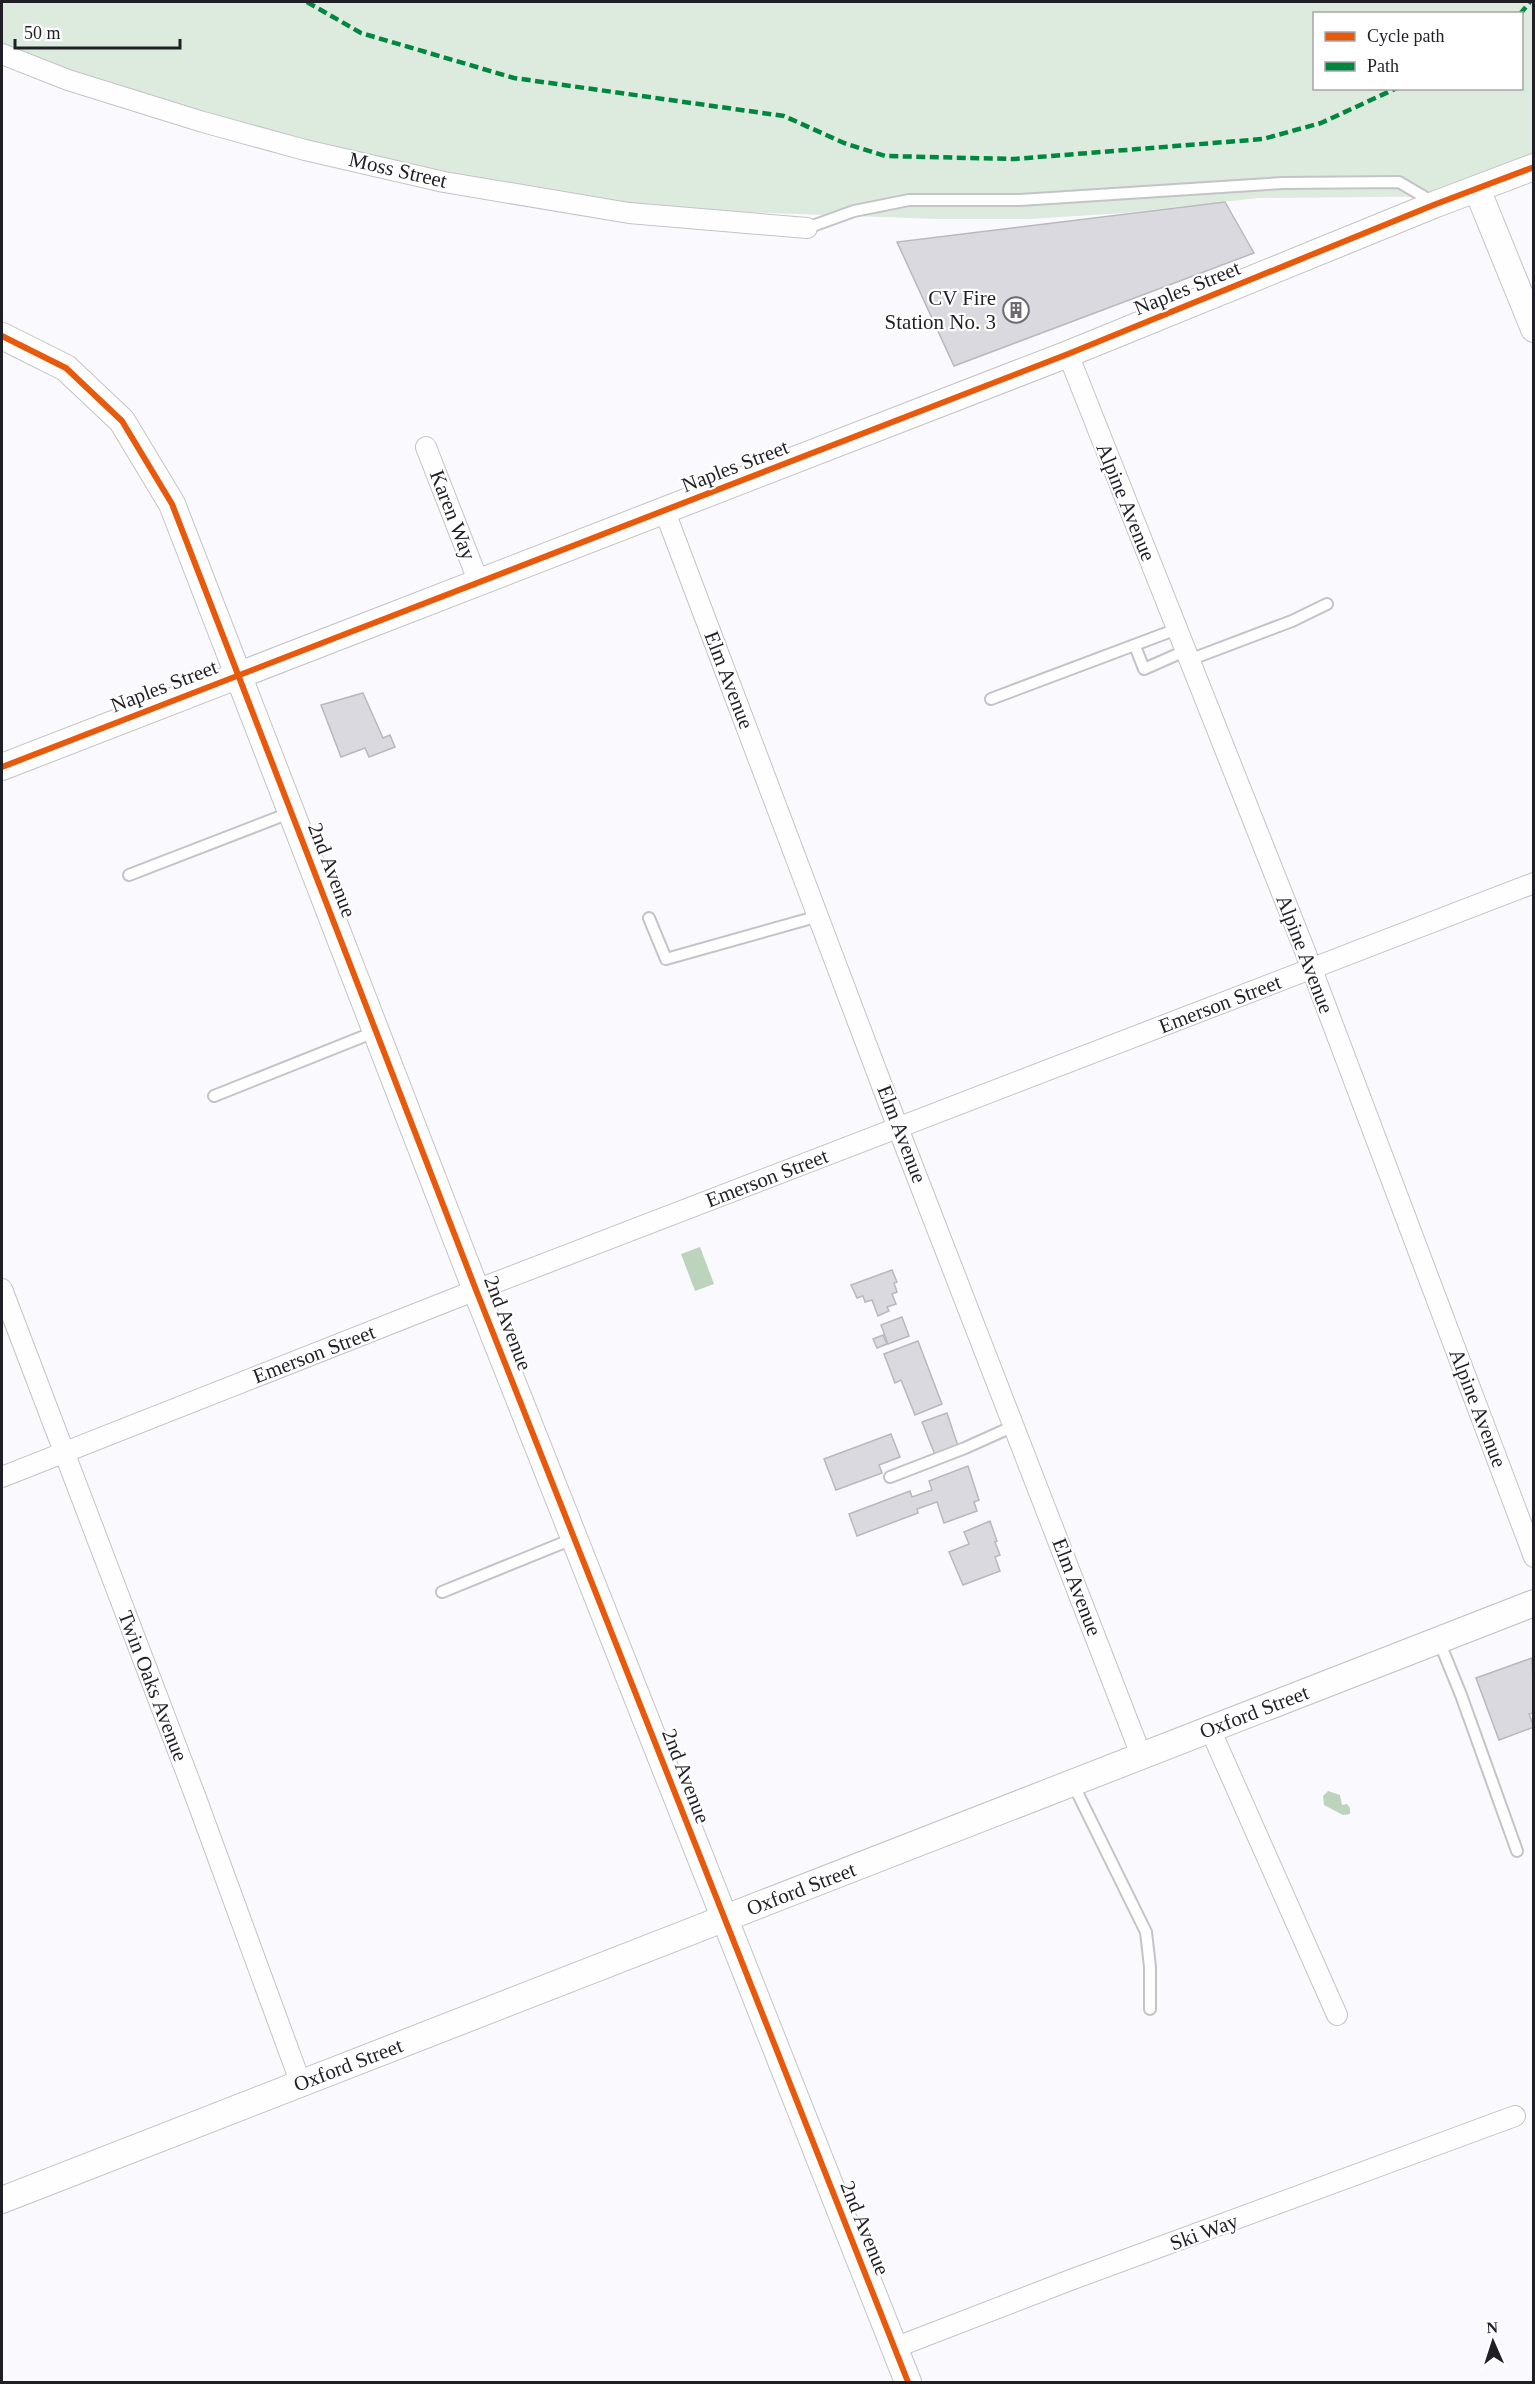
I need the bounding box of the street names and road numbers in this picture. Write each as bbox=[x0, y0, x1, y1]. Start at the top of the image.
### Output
street label: Moss Street bbox=[347, 147, 449, 193]
street label: Naples Street bbox=[1130, 256, 1244, 320]
street label: Naples Street bbox=[678, 435, 792, 497]
street label: Alpine Avenue bbox=[1091, 440, 1161, 564]
street label: Karen Way bbox=[425, 467, 481, 564]
street label: Elm Avenue bbox=[699, 628, 759, 732]
street label: Naples Street bbox=[107, 655, 221, 717]
street label: 2nd Avenue bbox=[303, 819, 361, 921]
street label: Alpine Avenue bbox=[1271, 891, 1339, 1017]
street label: Emerson Street bbox=[1156, 970, 1285, 1038]
street label: Elm Avenue bbox=[872, 1082, 932, 1186]
street label: Emerson Street bbox=[703, 1144, 832, 1212]
street label: 2nd Avenue bbox=[479, 1272, 537, 1374]
street label: Emerson Street bbox=[250, 1320, 379, 1388]
street label: Alpine Avenue bbox=[1444, 1345, 1512, 1471]
street label: Elm Avenue bbox=[1047, 1535, 1107, 1639]
street label: Twin Oaks Avenue bbox=[113, 1607, 193, 1765]
street label: Oxford Street bbox=[1196, 1680, 1312, 1744]
street label: 2nd Avenue bbox=[657, 1725, 715, 1827]
street label: Oxford Street bbox=[743, 1857, 859, 1921]
street label: Oxford Street bbox=[290, 2033, 406, 2097]
street label: 2nd Avenue bbox=[835, 2177, 895, 2279]
street label: Ski Way bbox=[1167, 2208, 1242, 2255]

